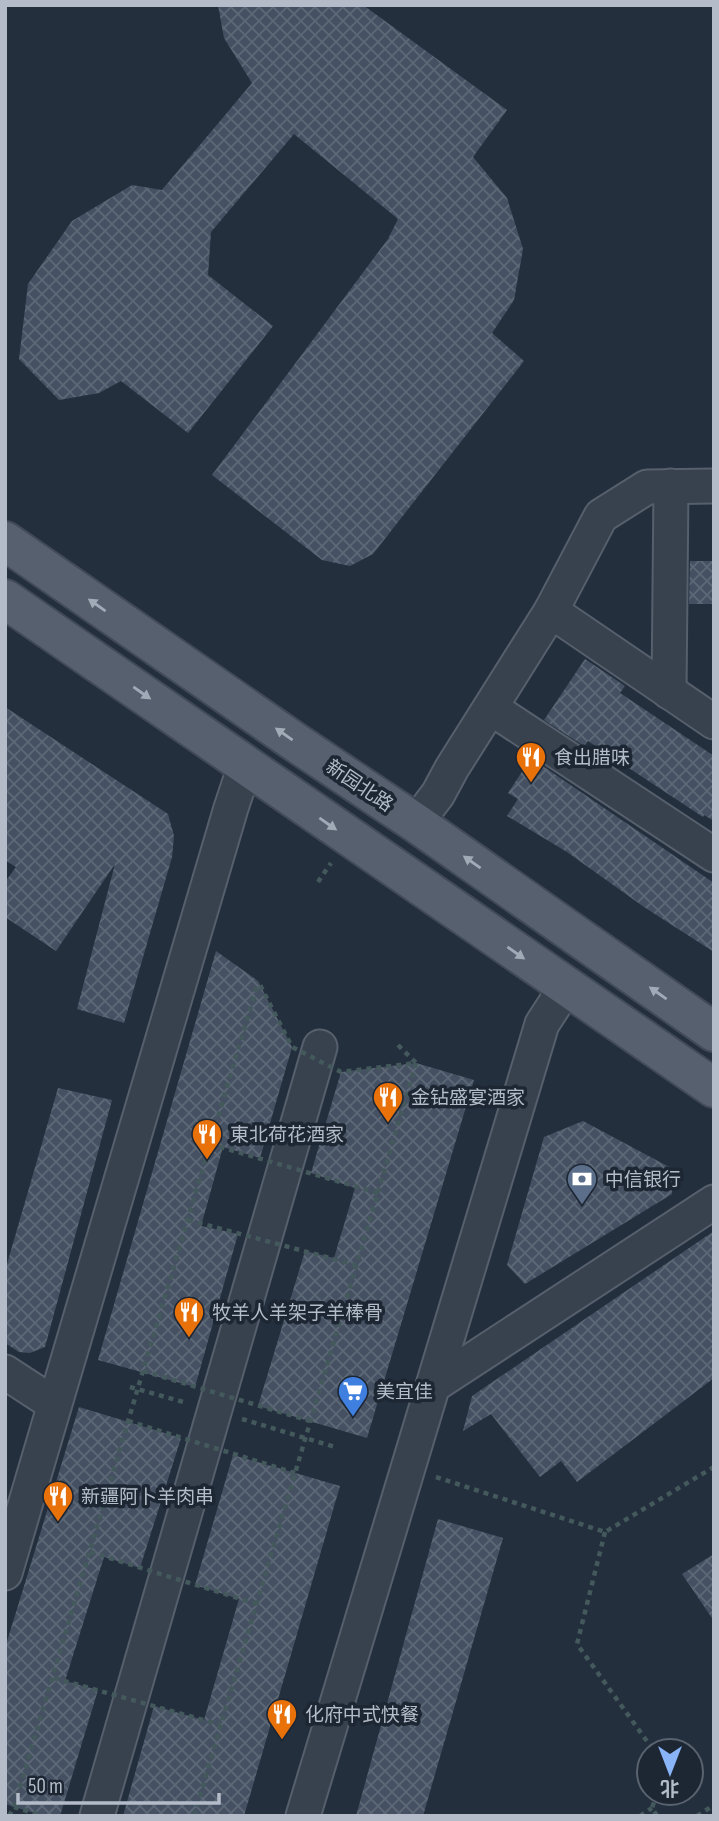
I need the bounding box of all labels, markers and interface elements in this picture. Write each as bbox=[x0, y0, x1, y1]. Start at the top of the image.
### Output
one-way arrow bbox=[88, 598, 106, 612]
one-way arrow bbox=[133, 686, 151, 700]
one-way arrow bbox=[275, 727, 293, 741]
restaurant icon: 食出腊味 bbox=[514, 740, 548, 784]
place label: 食出腊味 bbox=[554, 747, 630, 770]
street label: 新园北路 bbox=[321, 755, 397, 817]
one-way arrow bbox=[319, 817, 337, 831]
one-way arrow bbox=[463, 855, 481, 869]
one-way arrow bbox=[506, 946, 526, 959]
one-way arrow bbox=[649, 986, 667, 1000]
restaurant icon: 金钻盛宴酒家 bbox=[371, 1080, 405, 1124]
place label: 金钻盛宴酒家 bbox=[411, 1087, 525, 1110]
restaurant icon: 東北荷花酒家 bbox=[190, 1117, 224, 1161]
place label: 東北荷花酒家 bbox=[230, 1124, 344, 1147]
bank icon: 中信银行 bbox=[565, 1162, 599, 1206]
place label: 中信银行 bbox=[605, 1169, 681, 1192]
restaurant icon: 牧羊人羊架子羊棒骨 bbox=[172, 1295, 206, 1339]
place label: 牧羊人羊架子羊棒骨 bbox=[212, 1302, 383, 1325]
supermarket icon: 美宜佳 bbox=[336, 1374, 370, 1418]
place label: 美宜佳 bbox=[376, 1381, 433, 1404]
restaurant icon: 新疆阿卜羊肉串 bbox=[41, 1479, 75, 1523]
place label: 新疆阿卜羊肉串 bbox=[81, 1486, 214, 1509]
restaurant icon: 化府中式快餐 bbox=[265, 1697, 299, 1741]
place label: 化府中式快餐 bbox=[305, 1704, 419, 1727]
north arrow bbox=[635, 1737, 705, 1807]
scale bar bbox=[18, 1762, 219, 1806]
text: 50 m bbox=[28, 1774, 63, 1799]
text: 北 bbox=[660, 1776, 680, 1799]

